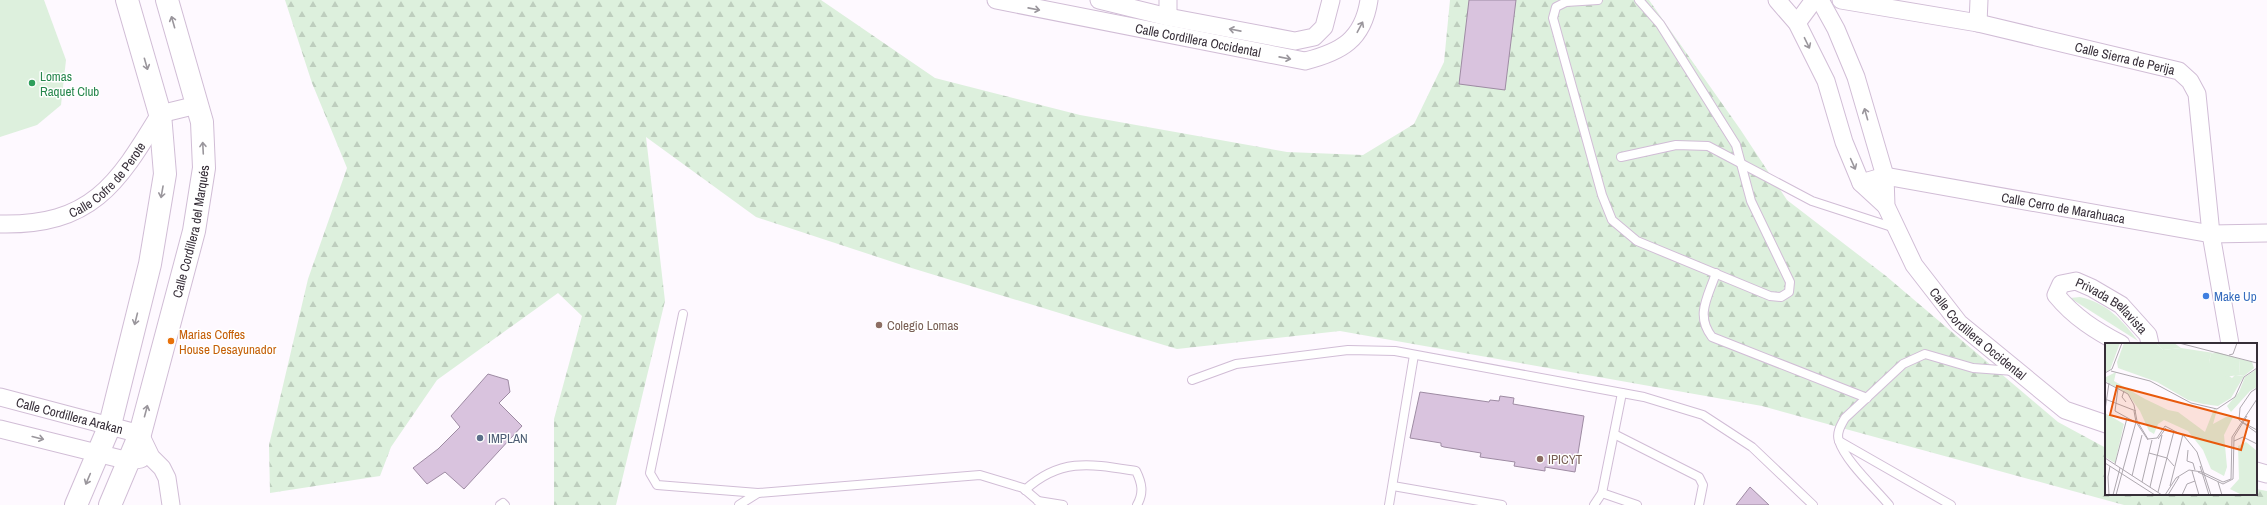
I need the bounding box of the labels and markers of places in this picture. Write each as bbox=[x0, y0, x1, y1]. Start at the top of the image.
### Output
place label: Lomas Raquet Club bbox=[40, 68, 99, 100]
marker: Lomas Raquet Club bbox=[27, 78, 37, 88]
place label: Make Up bbox=[2214, 288, 2257, 305]
marker: Make Up bbox=[2201, 291, 2211, 301]
place label: Colegio Lomas bbox=[887, 317, 959, 334]
marker: Colegio Lomas bbox=[874, 320, 884, 330]
place label: Marias Coffes House Desayunador bbox=[179, 326, 277, 358]
marker: Marias Coffes House Desayunador bbox=[166, 336, 176, 346]
place label: IMPLAN bbox=[488, 430, 528, 447]
marker: IMPLAN bbox=[475, 433, 485, 443]
place label: IPICYT bbox=[1548, 451, 1583, 468]
marker: IPICYT bbox=[1535, 454, 1545, 464]

